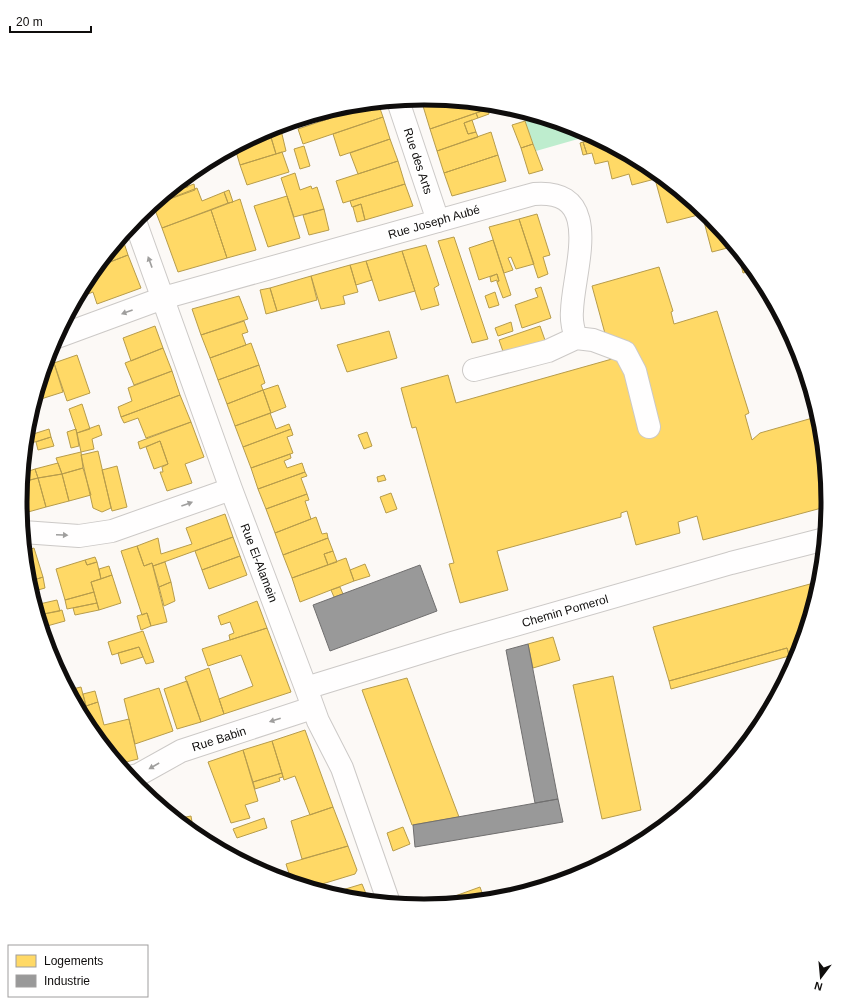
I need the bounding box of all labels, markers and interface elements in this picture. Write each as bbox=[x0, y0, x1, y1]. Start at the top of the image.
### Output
scale bar bbox=[10, 8, 91, 34]
text: 20 m bbox=[16, 15, 43, 29]
street label: Rue des Arts bbox=[401, 126, 435, 196]
street label: Rue Joseph Aubé bbox=[387, 202, 482, 242]
one-way arrow bbox=[146, 255, 152, 267]
one-way arrow bbox=[120, 309, 132, 315]
one-way arrow bbox=[181, 501, 193, 507]
street label: Rue El-Alamein bbox=[238, 522, 280, 604]
one-way arrow bbox=[56, 531, 68, 538]
street label: Chemin Pomerol bbox=[520, 592, 610, 630]
one-way arrow bbox=[269, 717, 281, 723]
street label: Rue Babin bbox=[190, 724, 248, 754]
one-way arrow bbox=[148, 763, 160, 770]
legend bbox=[8, 945, 148, 997]
text: Logements bbox=[44, 954, 103, 968]
north arrow bbox=[801, 957, 841, 997]
text: Industrie bbox=[44, 974, 90, 988]
text: N bbox=[813, 980, 824, 993]

